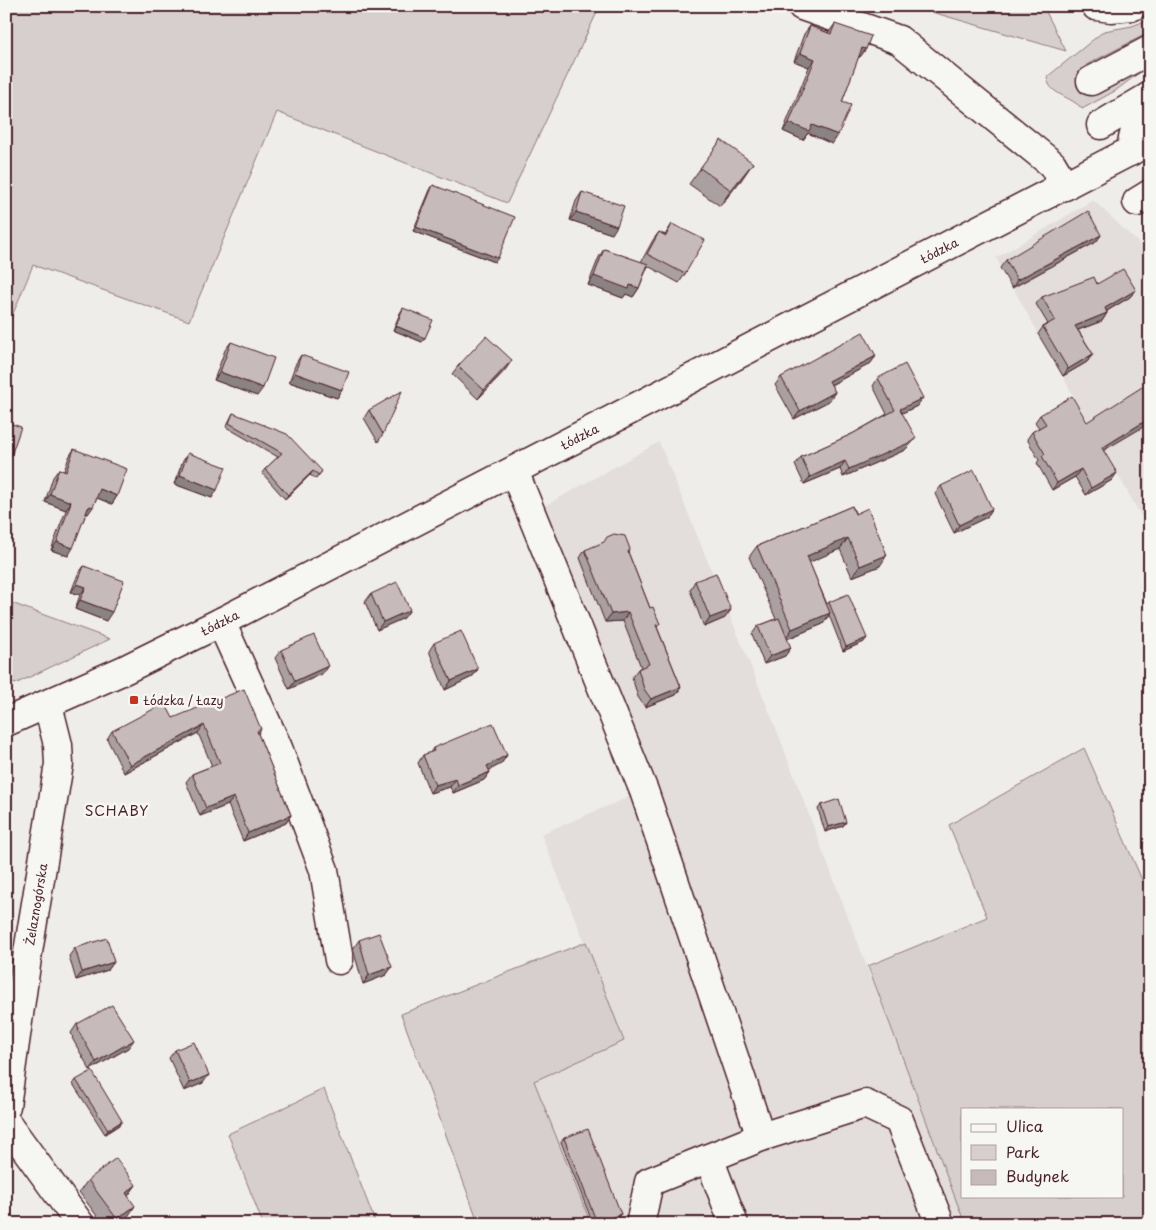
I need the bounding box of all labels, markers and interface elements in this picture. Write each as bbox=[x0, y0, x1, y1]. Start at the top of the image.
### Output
street label: Łódzka bbox=[916, 233, 962, 268]
street label: Łódzka bbox=[557, 419, 602, 454]
street label: Łódzka bbox=[197, 605, 242, 640]
place label: Łódzka / Łazy bbox=[143, 691, 224, 709]
marker: Łódzka / Łazy bbox=[128, 694, 140, 706]
district label: SCHABY bbox=[85, 800, 149, 821]
street label: Żelaznogórska bbox=[20, 861, 52, 947]
legend bbox=[961, 1108, 1124, 1198]
text: Ulica bbox=[1006, 1114, 1044, 1137]
text: Park bbox=[1006, 1140, 1040, 1163]
text: Budynek bbox=[1006, 1164, 1069, 1187]

